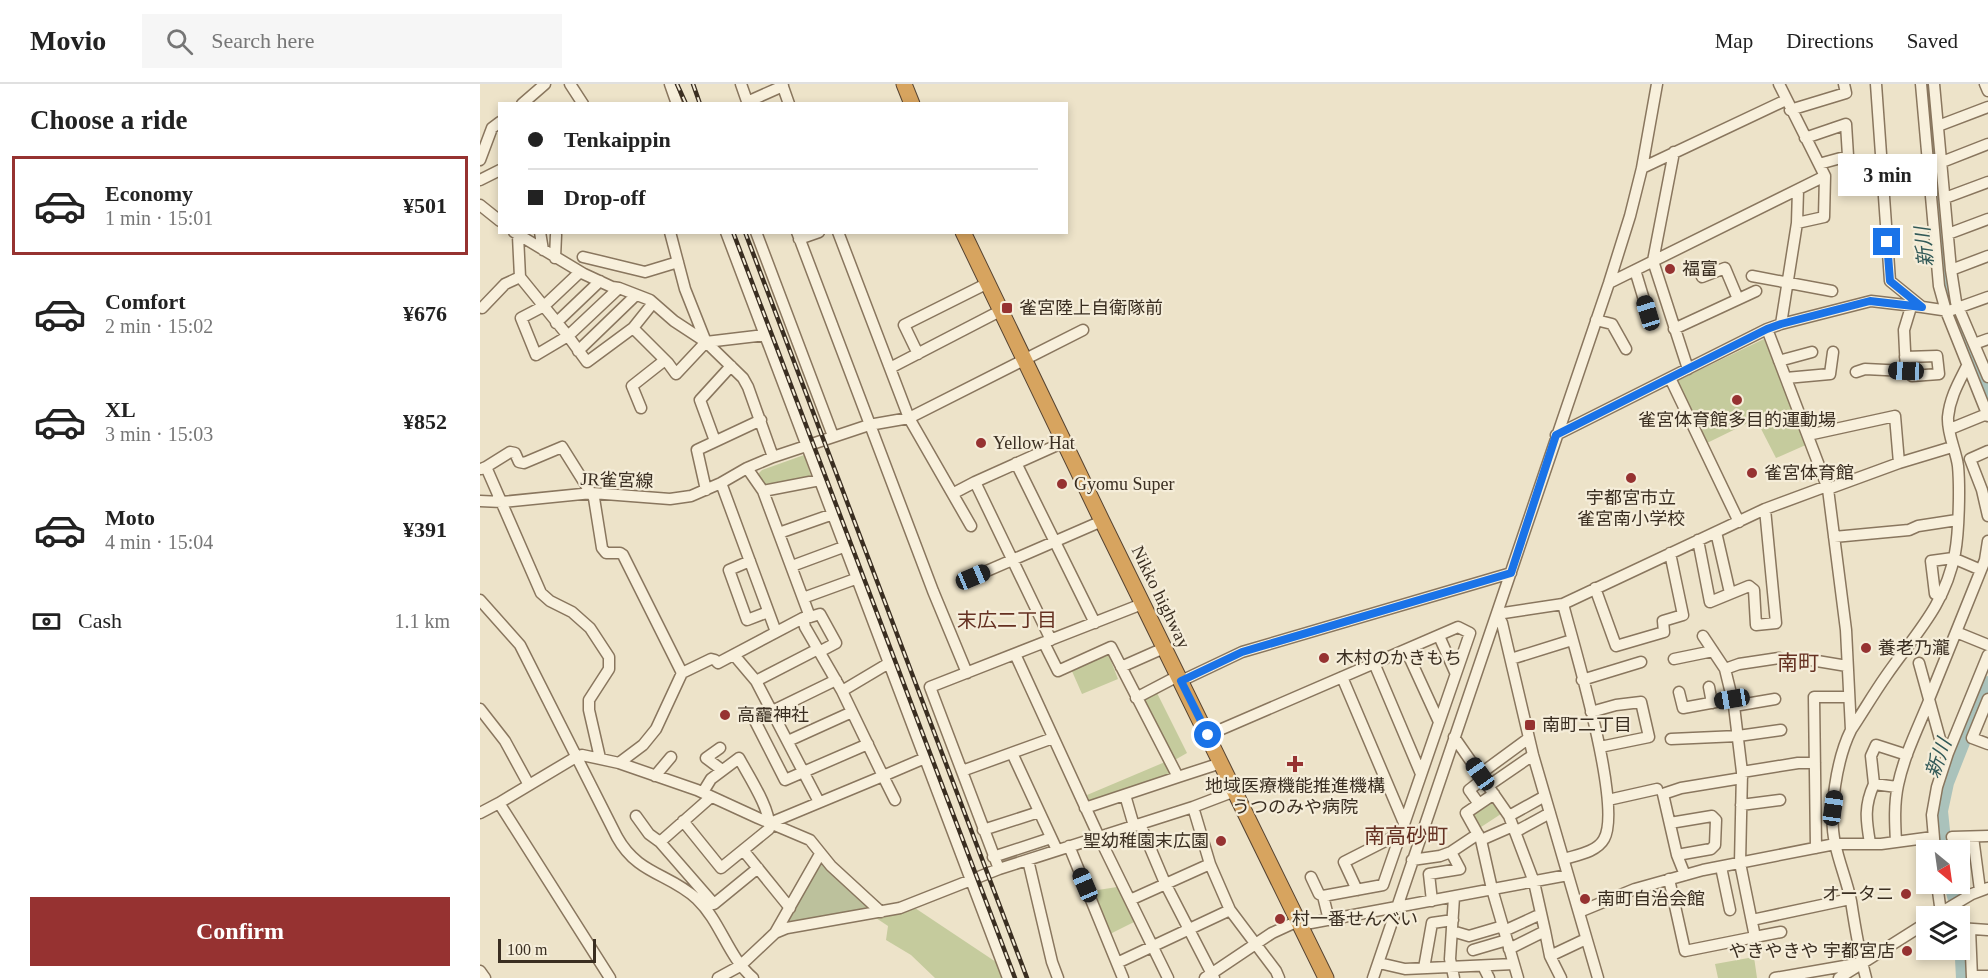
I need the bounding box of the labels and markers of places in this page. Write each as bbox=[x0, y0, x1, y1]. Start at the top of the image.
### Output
place label: 福富 bbox=[1682, 259, 1718, 279]
marker: 福富 bbox=[1663, 262, 1677, 276]
place label: 雀宮陸上自衛隊前 bbox=[1019, 298, 1163, 318]
marker: 雀宮陸上自衛隊前 bbox=[1000, 301, 1014, 315]
marker: 雀宮体育館多目的運動場 bbox=[1730, 393, 1744, 407]
place label: 雀宮体育館多目的運動場 bbox=[1638, 410, 1836, 430]
place label: Yellow Hat bbox=[993, 433, 1075, 453]
marker: Yellow Hat bbox=[974, 436, 988, 450]
place label: 雀宮体育館 bbox=[1764, 463, 1854, 483]
marker: 雀宮体育館 bbox=[1745, 466, 1759, 480]
marker: 宇都宮市立 雀宮南小学校 bbox=[1624, 471, 1638, 485]
place label: Gyomu Super bbox=[1074, 474, 1175, 494]
marker: Gyomu Super bbox=[1055, 477, 1069, 491]
place label: 宇都宮市立 雀宮南小学校 bbox=[1577, 488, 1685, 529]
place label: 養老乃瀧 bbox=[1878, 638, 1950, 658]
marker: 養老乃瀧 bbox=[1859, 641, 1873, 655]
place label: 木村のかきもち bbox=[1336, 648, 1462, 668]
marker: 木村のかきもち bbox=[1317, 651, 1331, 665]
place label: 高靇神社 bbox=[737, 705, 809, 725]
marker: 高靇神社 bbox=[718, 708, 732, 722]
place label: 南町二丁目 bbox=[1542, 715, 1632, 735]
marker: 南町二丁目 bbox=[1523, 718, 1537, 732]
marker: 地域医療機能推進機構 うつのみや病院 bbox=[1286, 755, 1304, 773]
place label: 地域医療機能推進機構 うつのみや病院 bbox=[1205, 776, 1385, 817]
place label: 聖幼稚園末広園 bbox=[1083, 831, 1209, 851]
marker: 聖幼稚園末広園 bbox=[1214, 834, 1228, 848]
place label: オータニ bbox=[1822, 884, 1894, 904]
marker: オータニ bbox=[1899, 887, 1913, 901]
place label: 南町自治会館 bbox=[1597, 889, 1705, 909]
marker: 南町自治会館 bbox=[1578, 892, 1592, 906]
place label: 村一番せんべい bbox=[1292, 909, 1418, 929]
marker: 村一番せんべい bbox=[1273, 912, 1287, 926]
place label: やきやきや 宇都宮店 bbox=[1729, 941, 1895, 961]
marker: やきやきや 宇都宮店 bbox=[1900, 944, 1914, 958]

